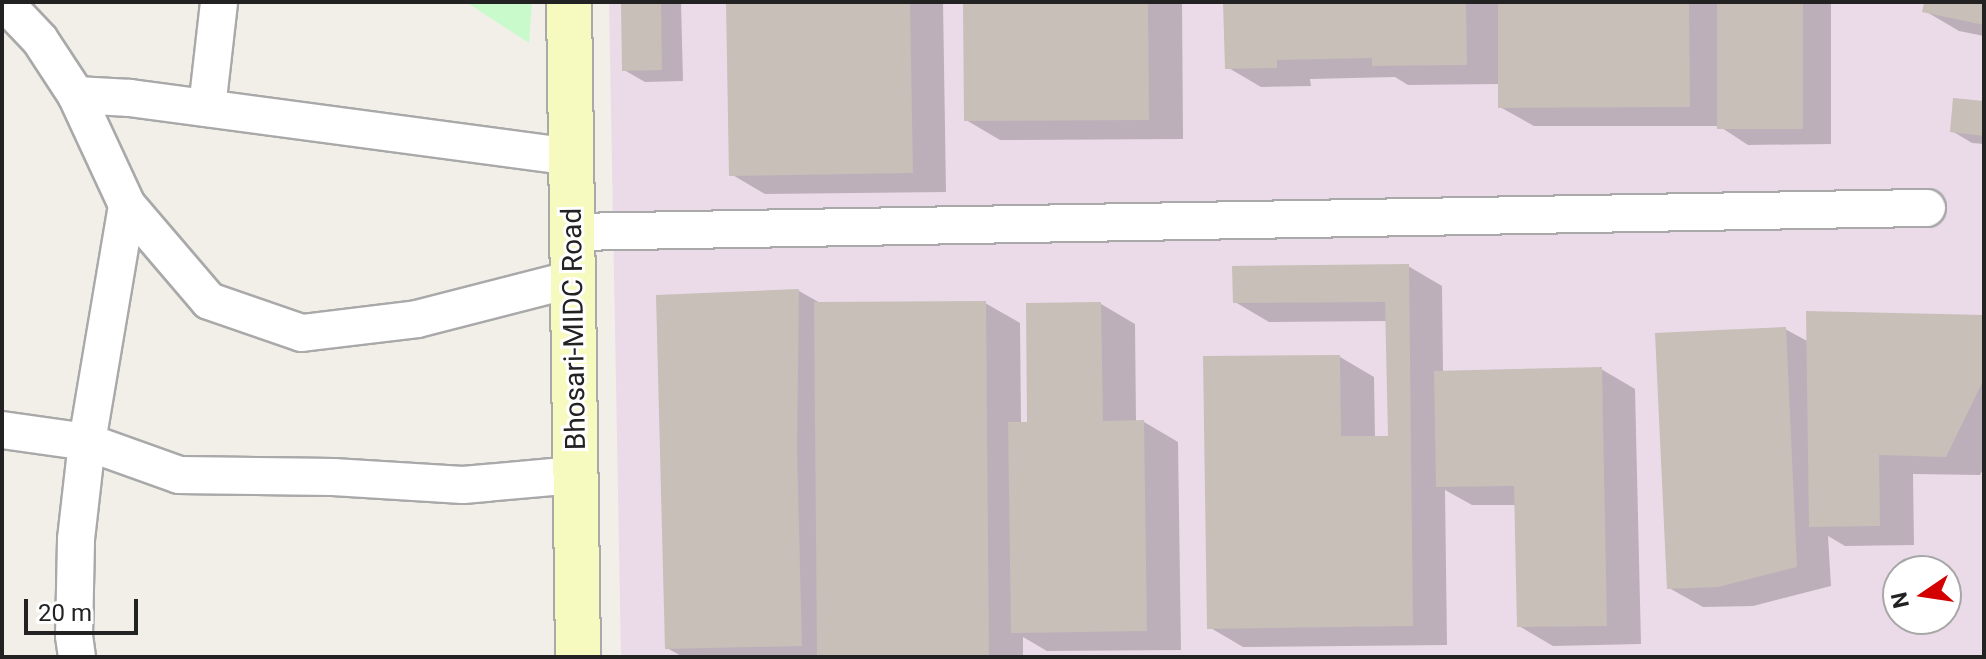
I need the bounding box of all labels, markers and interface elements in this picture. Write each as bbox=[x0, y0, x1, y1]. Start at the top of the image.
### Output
street label: Bhosari-MIDC Road bbox=[555, 208, 593, 450]
north arrow bbox=[1882, 555, 1962, 635]
scale bar bbox=[28, 583, 142, 633]
text: N bbox=[1886, 590, 1914, 610]
text: 20 m bbox=[38, 599, 92, 627]

